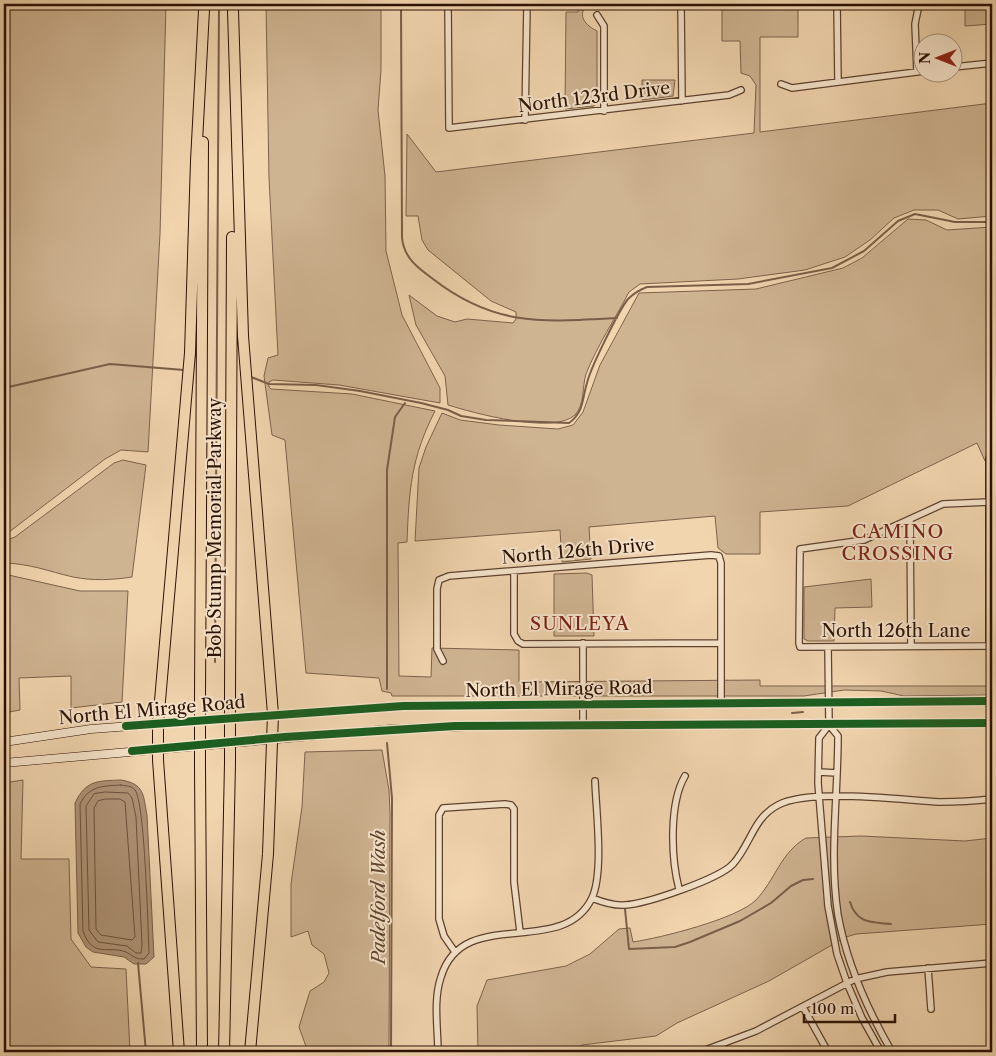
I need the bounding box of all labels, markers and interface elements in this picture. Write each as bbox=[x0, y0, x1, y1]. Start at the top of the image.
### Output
north arrow bbox=[914, 32, 964, 82]
text: N bbox=[916, 52, 934, 64]
street label: North 123rd Drive bbox=[517, 77, 671, 117]
street label: Bob Stump Memorial Parkway bbox=[204, 397, 226, 658]
district label: CAMINO CROSSING bbox=[842, 520, 954, 565]
street label: North 126th Drive bbox=[501, 533, 655, 569]
district label: SUNLEYA bbox=[530, 612, 630, 635]
street label: North 126th Lane bbox=[822, 620, 970, 642]
street label: North El Mirage Road bbox=[465, 676, 653, 702]
street label: North El Mirage Road bbox=[58, 691, 246, 729]
water label: Padelford Wash bbox=[367, 830, 390, 966]
scale bar bbox=[804, 991, 895, 1023]
text: 100 m bbox=[811, 999, 854, 1018]

